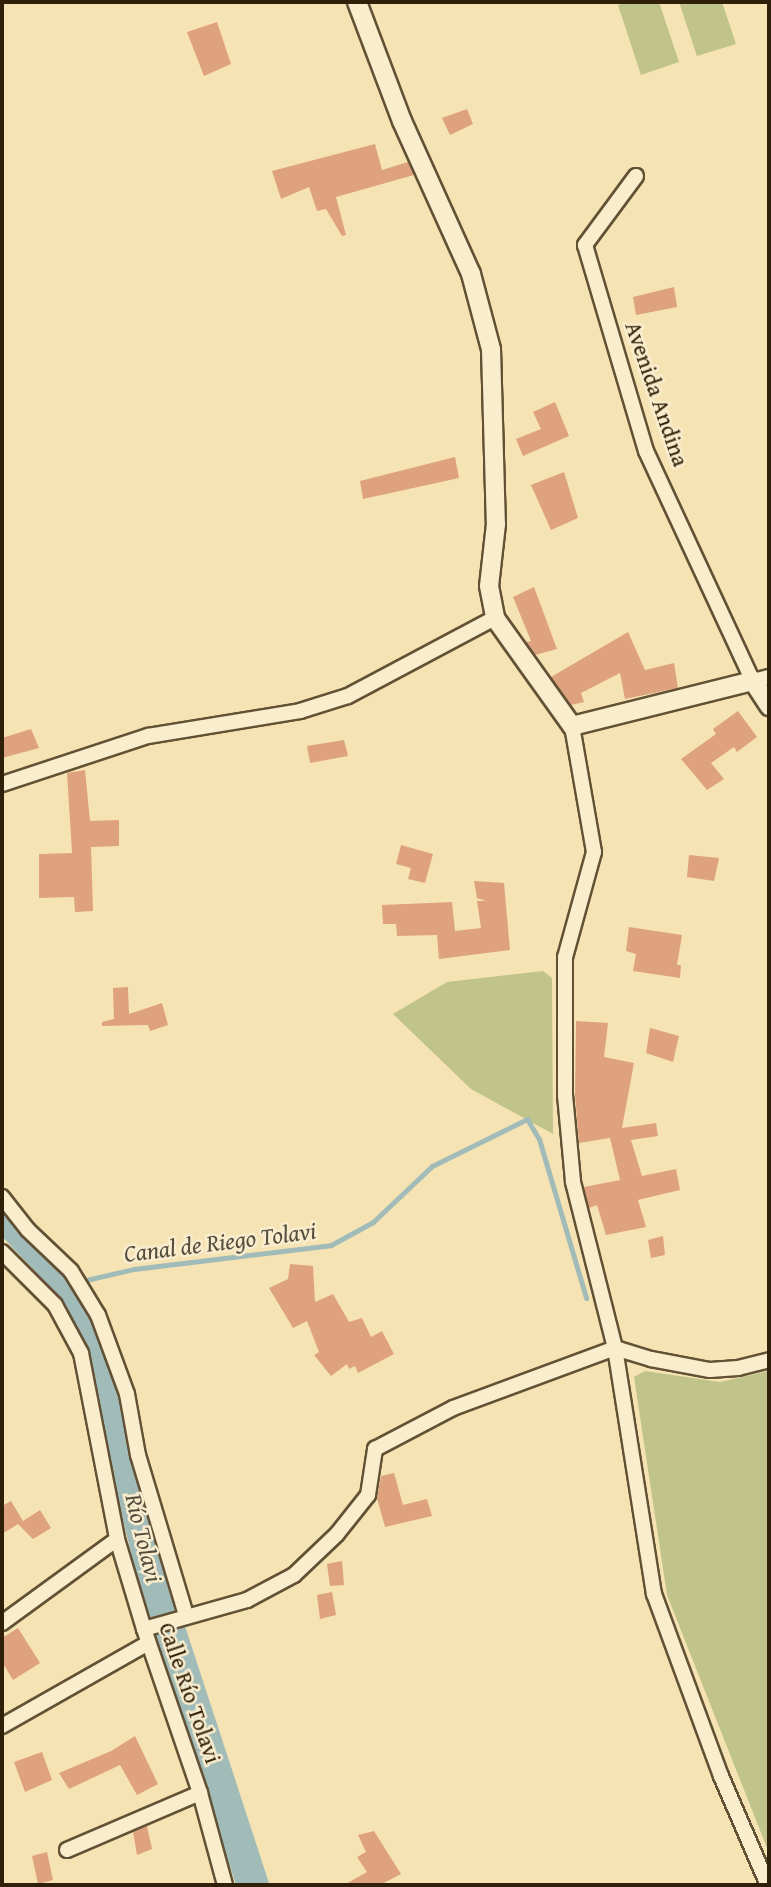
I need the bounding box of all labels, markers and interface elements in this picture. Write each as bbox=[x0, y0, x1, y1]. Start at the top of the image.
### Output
street label: Avenida Andina bbox=[619, 318, 695, 470]
water label: Canal de Riego Tolavi bbox=[122, 1216, 318, 1268]
water label: Río Tolavi bbox=[119, 1491, 169, 1585]
street label: Calle Río Tolavi bbox=[153, 1619, 227, 1767]

